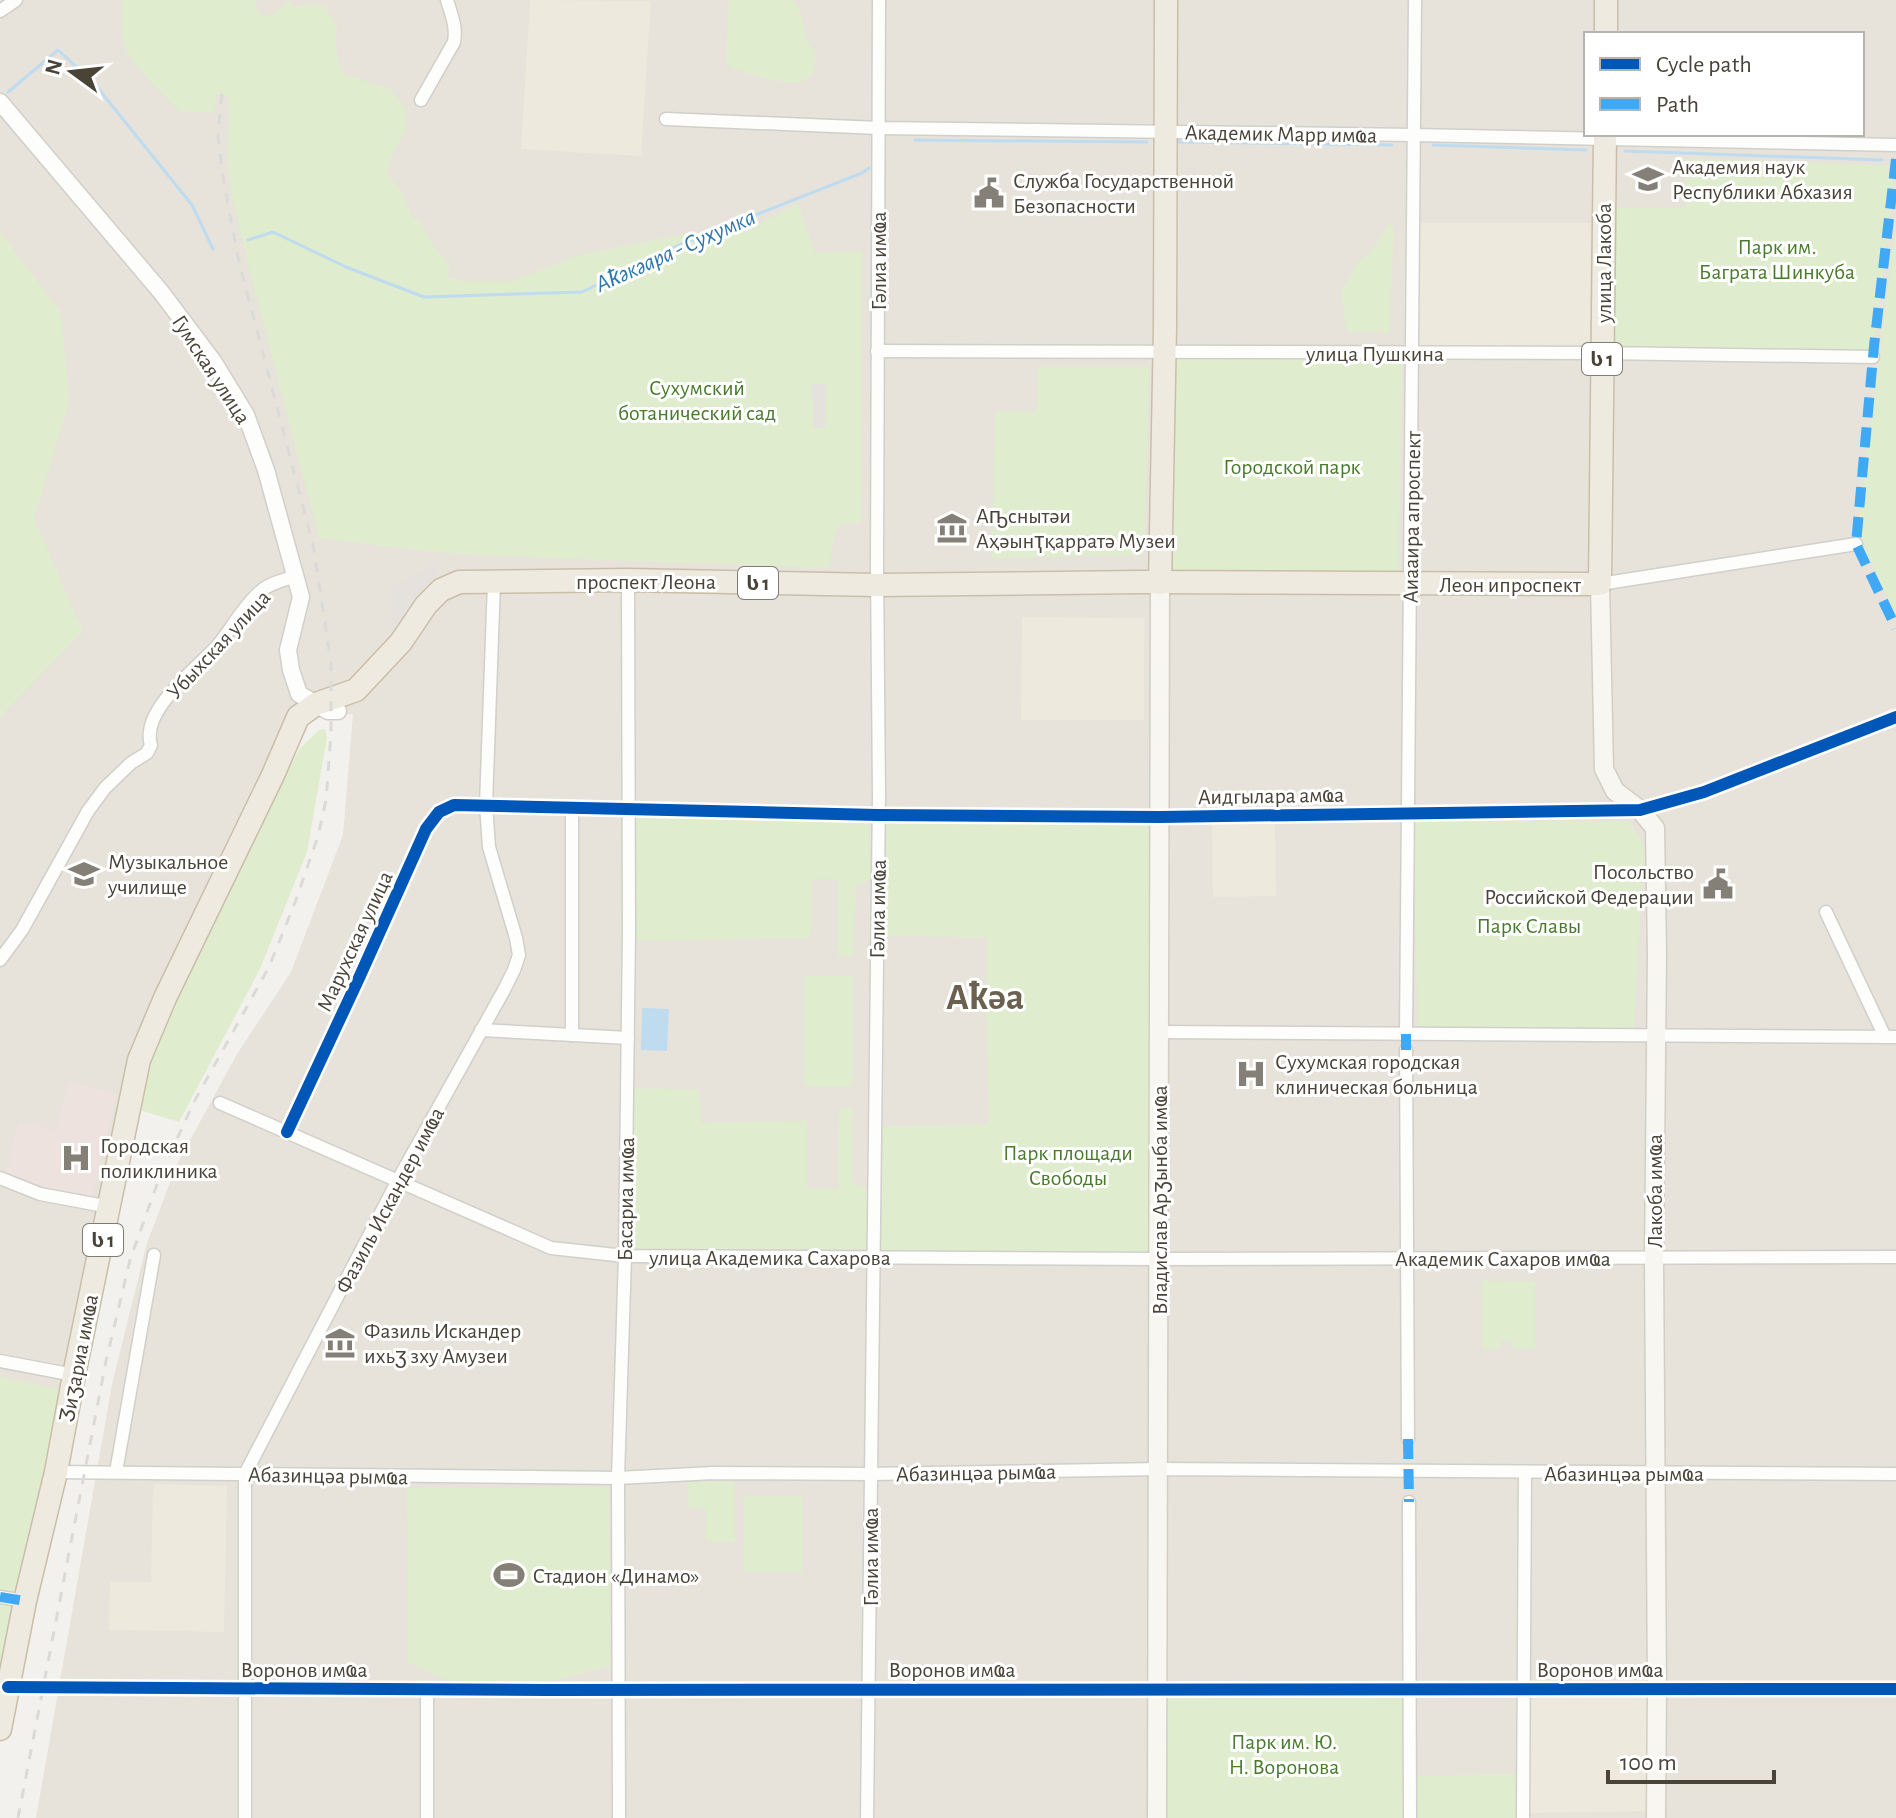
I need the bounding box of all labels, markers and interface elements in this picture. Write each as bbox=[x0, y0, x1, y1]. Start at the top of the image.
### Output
north arrow bbox=[32, 32, 112, 112]
legend bbox=[1584, 32, 1864, 136]
text: Cycle path bbox=[1656, 53, 1752, 77]
text: N bbox=[41, 57, 66, 77]
text: Path bbox=[1656, 93, 1699, 117]
street label: Академик Марр имҩа bbox=[1185, 121, 1377, 147]
place label: Академия наук Республики Абхазия bbox=[1672, 156, 1853, 203]
school or university icon: Академия наук Республики Абхазия bbox=[1631, 162, 1665, 196]
place label: Служба Государственной Безопасности bbox=[1013, 170, 1234, 217]
public building icon: Служба Государственной Безопасности bbox=[972, 176, 1006, 210]
street label: улица Лакоба bbox=[1593, 203, 1615, 324]
water label: Аҟәкәара - Сухумка bbox=[591, 205, 759, 297]
street label: Гәлиа имҩа bbox=[868, 211, 890, 311]
park label: Парк им. Баграта Шинкуба bbox=[1699, 236, 1855, 283]
street label: Гумская улица bbox=[168, 311, 254, 428]
street label: улица Пушкина bbox=[1305, 343, 1444, 365]
road number: ს 1 bbox=[1582, 343, 1622, 375]
park label: Сухумский ботанический сад bbox=[618, 377, 776, 424]
street label: Аиааира апроспект bbox=[1399, 430, 1425, 603]
park label: Городской парк bbox=[1223, 456, 1361, 478]
place label: Аҧснытәи Аҳәынҭқарратә Музеи bbox=[976, 505, 1176, 553]
museum icon: Аҧснытәи Аҳәынҭқарратә Музеи bbox=[935, 511, 969, 545]
road number: ს 1 bbox=[738, 567, 778, 599]
street label: проспект Леона bbox=[576, 571, 716, 593]
street label: Леон ипроспект bbox=[1439, 574, 1582, 596]
street label: Убыхская улица bbox=[163, 586, 275, 703]
street label: Аидгылара амҩа bbox=[1198, 784, 1344, 808]
place label: Музыкальное училище bbox=[107, 851, 228, 898]
school or university icon: Музыкальное училище bbox=[67, 857, 101, 891]
street label: Гәлиа имҩа bbox=[866, 859, 890, 959]
place label: Посольство Российской Федерации bbox=[1484, 861, 1694, 908]
public building icon: Посольство Российской Федерации bbox=[1701, 867, 1735, 901]
street label: Марухская улица bbox=[313, 868, 397, 1015]
park label: Парк Славы bbox=[1477, 915, 1581, 937]
district label: Аҟəа bbox=[946, 979, 1024, 1017]
place label: Сухумская городская клиническая больница bbox=[1275, 1051, 1478, 1098]
hospital icon: Сухумская городская клиническая больница bbox=[1234, 1057, 1268, 1091]
street label: Владислав Арӡынба имҩа bbox=[1149, 1085, 1172, 1315]
street label: Фазиль Искандер имҩа bbox=[332, 1104, 448, 1297]
street label: Лакоба имҩа bbox=[1644, 1134, 1666, 1248]
place label: Городская поликлиника bbox=[100, 1135, 218, 1182]
street label: Басариа имҩа bbox=[614, 1137, 638, 1261]
hospital icon: Городская поликлиника bbox=[59, 1141, 93, 1175]
park label: Парк площади Свободы bbox=[1003, 1142, 1133, 1189]
road number: ს 1 bbox=[83, 1224, 123, 1256]
street label: улица Академика Сахарова bbox=[648, 1247, 891, 1269]
street label: Академик Сахаров имҩа bbox=[1395, 1248, 1611, 1270]
street label: Ӡиӡариа имҩа bbox=[56, 1292, 103, 1424]
place label: Фазиль Искандер ихьӡ зху Амузеи bbox=[364, 1320, 521, 1368]
museum icon: Фазиль Искандер ихьӡ зху Амузеи bbox=[323, 1326, 357, 1360]
street label: Абазинцәа рымҩа bbox=[896, 1461, 1056, 1485]
street label: Абазинцәа рымҩа bbox=[1544, 1463, 1704, 1485]
street label: Абазинцәа рымҩа bbox=[248, 1464, 408, 1488]
street label: Гәлиа имҩа bbox=[860, 1507, 882, 1607]
sports icon: Cтадион «Динамо» bbox=[492, 1558, 526, 1592]
place label: Cтадион «Динамо» bbox=[533, 1565, 699, 1587]
street label: Воронов имҩа bbox=[241, 1659, 367, 1681]
street label: Воронов имҩа bbox=[889, 1659, 1015, 1681]
street label: Воронов имҩа bbox=[1537, 1659, 1663, 1681]
park label: Парк им. Ю. Н. Воронова bbox=[1229, 1731, 1339, 1778]
scale bar bbox=[1608, 1734, 1774, 1784]
text: 100 m bbox=[1620, 1751, 1677, 1775]

